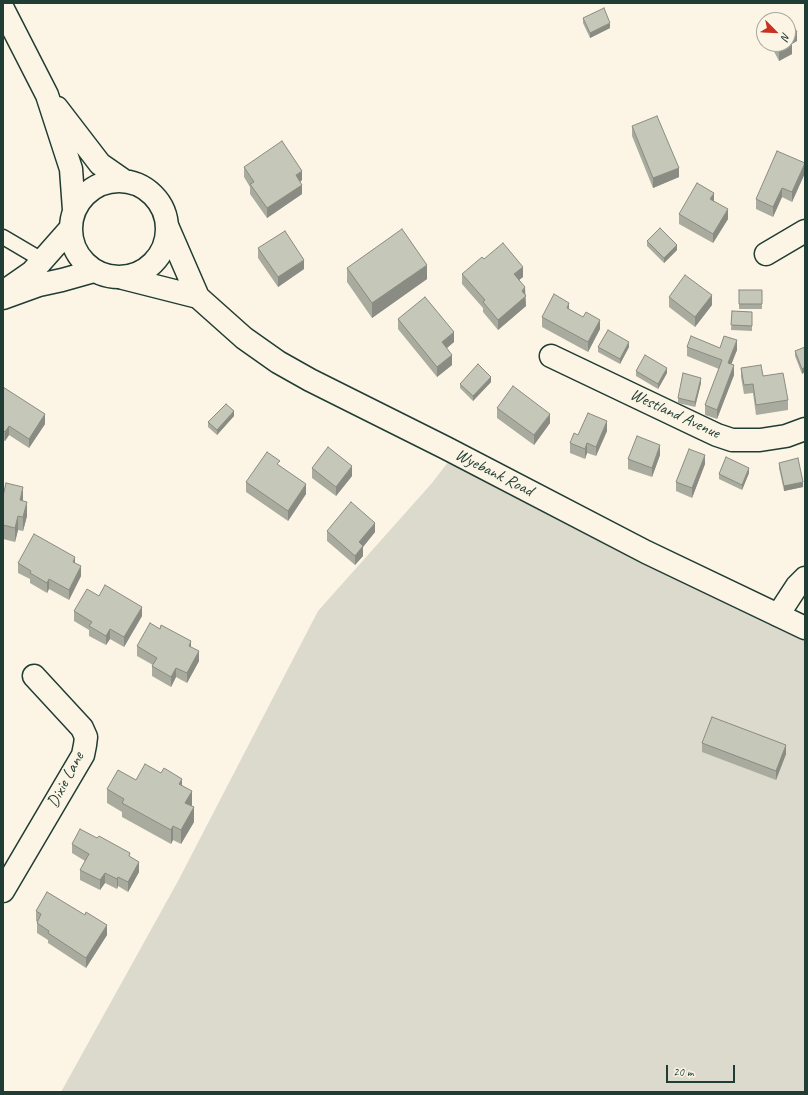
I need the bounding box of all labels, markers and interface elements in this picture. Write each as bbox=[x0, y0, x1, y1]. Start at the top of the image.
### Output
north arrow bbox=[756, 12, 796, 52]
text: N bbox=[778, 31, 794, 42]
street label: Westland Avenue bbox=[627, 384, 723, 444]
street label: Wyebank Road bbox=[452, 445, 536, 501]
street label: Dixie Lane bbox=[43, 749, 89, 811]
scale bar bbox=[668, 1057, 737, 1083]
text: 20 m bbox=[673, 1064, 693, 1080]

